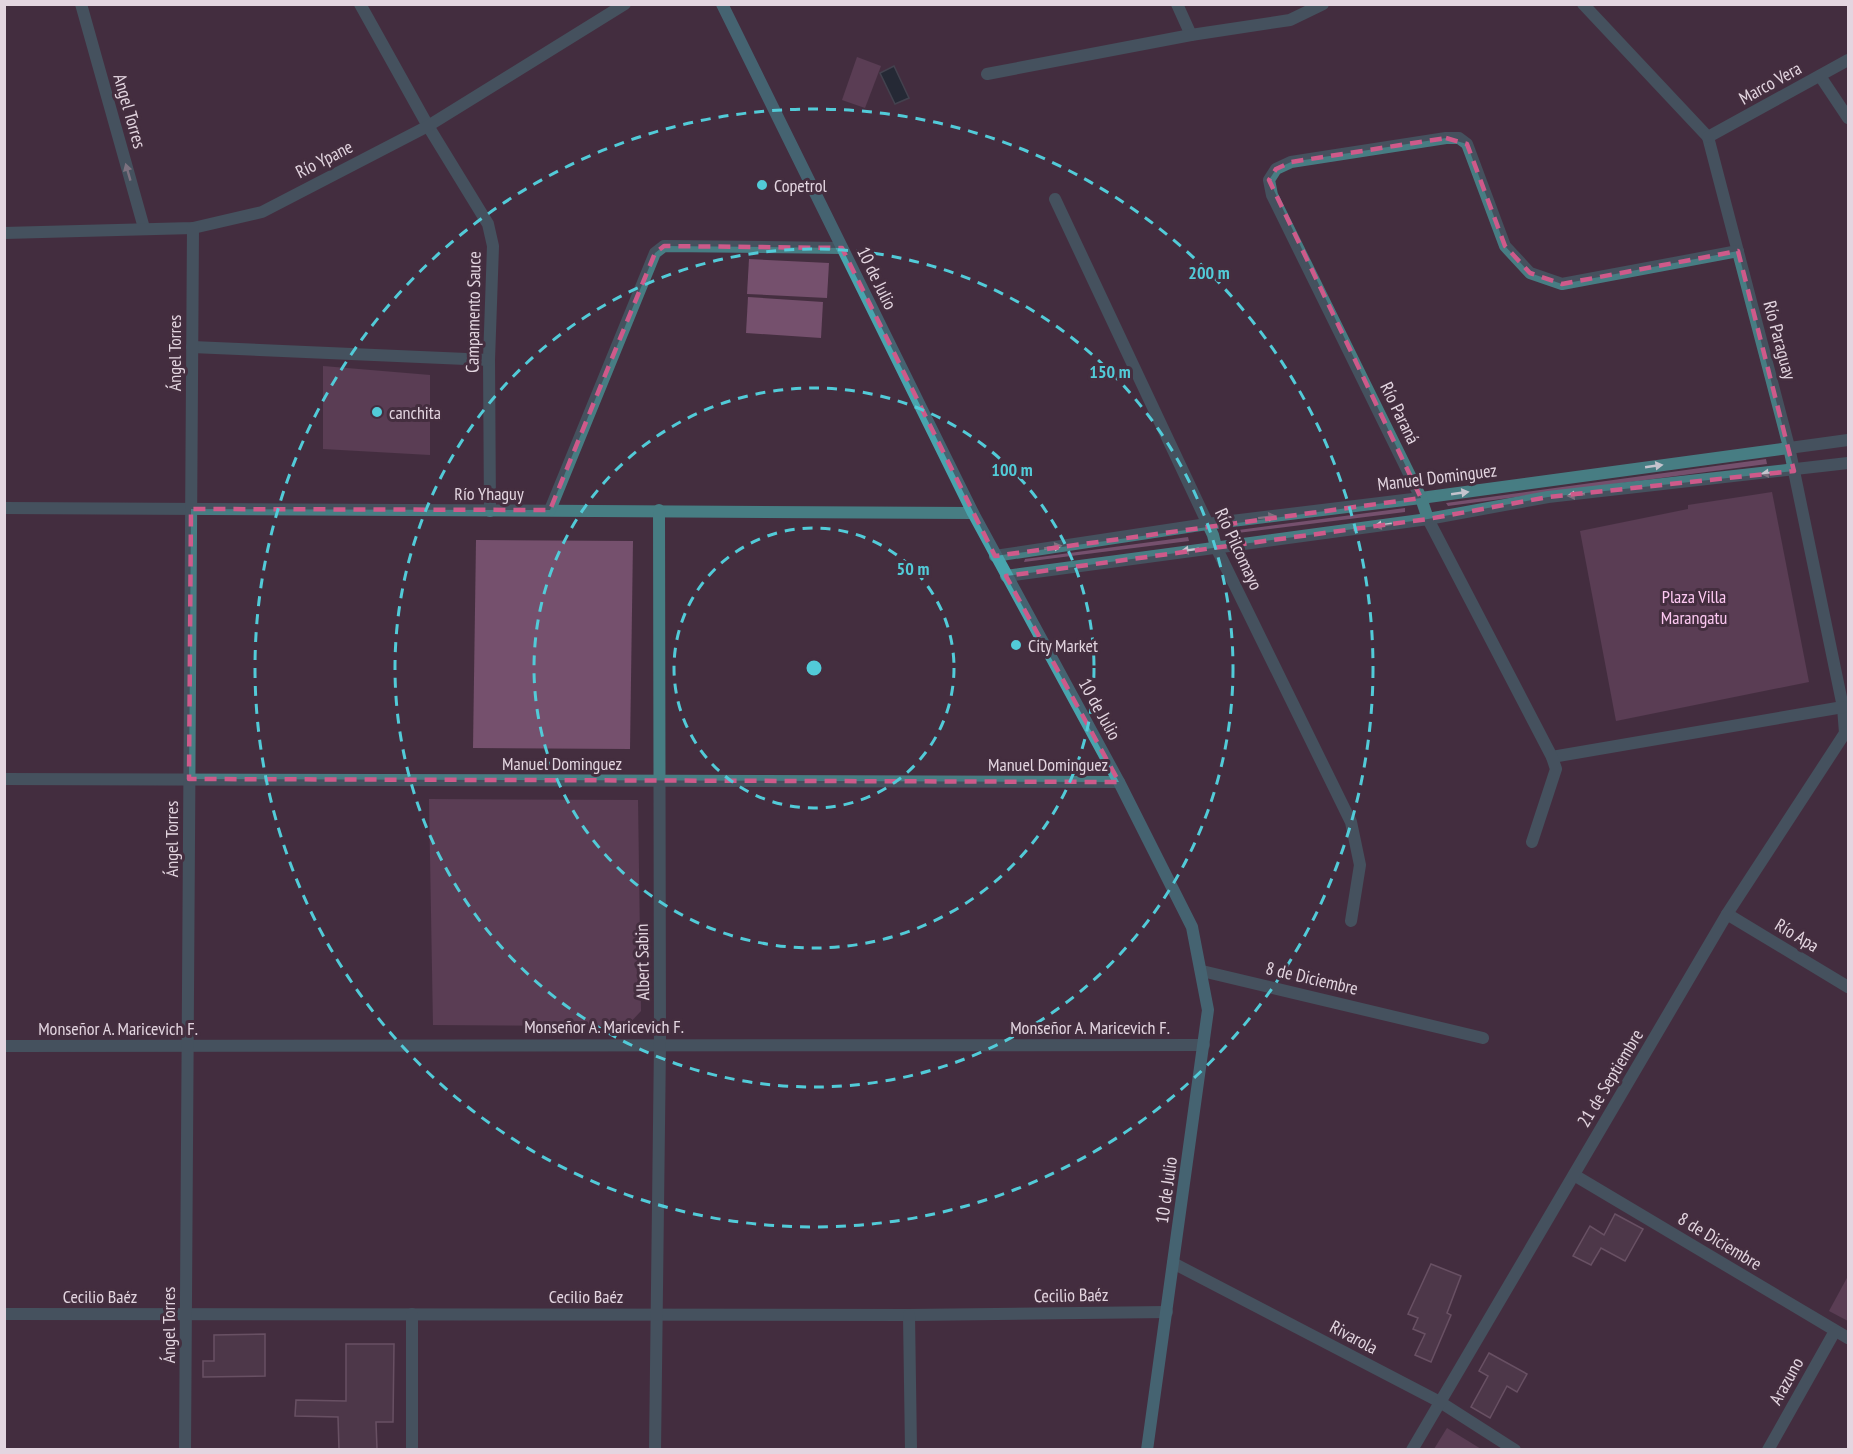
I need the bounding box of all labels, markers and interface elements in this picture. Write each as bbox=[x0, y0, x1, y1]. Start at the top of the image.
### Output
street label: Marco Vera bbox=[1735, 56, 1805, 110]
street label: Angel Torres bbox=[108, 71, 152, 151]
street label: Río Ypane bbox=[292, 135, 356, 183]
one-way arrow bbox=[123, 162, 132, 180]
place label: Copetrol bbox=[774, 174, 827, 197]
marker: Copetrol bbox=[755, 178, 769, 192]
street label: 10 de Julio bbox=[852, 243, 902, 313]
street label: Campamento Sauce bbox=[460, 251, 486, 373]
text: 200 m bbox=[1188, 261, 1230, 284]
street label: Río Paraguay bbox=[1758, 298, 1802, 382]
street label: Ángel Torres bbox=[163, 315, 186, 391]
text: 150 m bbox=[1089, 360, 1131, 383]
street label: Río Paraná bbox=[1375, 378, 1425, 448]
place label: canchita bbox=[389, 401, 441, 424]
marker: canchita bbox=[370, 405, 384, 419]
text: 100 m bbox=[991, 458, 1033, 481]
street label: Manuel Dominguez bbox=[1376, 458, 1498, 496]
one-way arrow bbox=[1644, 462, 1663, 471]
one-way arrow bbox=[1760, 469, 1779, 478]
street label: Río Yhaguy bbox=[454, 482, 524, 505]
one-way arrow bbox=[1451, 488, 1470, 497]
one-way arrow bbox=[1566, 490, 1585, 499]
street label: Río Pilcomayo bbox=[1210, 504, 1268, 594]
one-way arrow bbox=[1257, 512, 1276, 521]
one-way arrow bbox=[1374, 520, 1393, 529]
one-way arrow bbox=[1044, 542, 1063, 551]
one-way arrow bbox=[1180, 546, 1199, 555]
text: 50 m bbox=[897, 557, 929, 580]
park label: Plaza Villa Marangatu bbox=[1661, 585, 1727, 629]
place label: City Market bbox=[1028, 634, 1098, 657]
marker: City Market bbox=[1009, 638, 1023, 652]
centre of rings bbox=[804, 658, 824, 678]
street label: 10 de Julio bbox=[1074, 674, 1126, 744]
street label: Manuel Dominguez bbox=[502, 752, 622, 775]
street label: Manuel Dominguez bbox=[988, 753, 1108, 776]
street label: Ángel Torres bbox=[160, 801, 183, 877]
street label: Río Apa bbox=[1771, 913, 1823, 957]
street label: Albert Sabin bbox=[630, 924, 654, 1000]
street label: 8 de Diciembre bbox=[1264, 956, 1360, 1000]
street label: Monseñor A. Maricevich F. bbox=[524, 1015, 684, 1038]
street label: Monseñor A. Maricevich F. bbox=[1010, 1016, 1170, 1039]
street label: Monseñor A. Maricevich F. bbox=[38, 1017, 198, 1040]
street label: 21 de Septiembre bbox=[1572, 1025, 1648, 1131]
street label: 10 de Julio bbox=[1150, 1155, 1182, 1225]
street label: 8 de Diciembre bbox=[1674, 1207, 1766, 1275]
street label: Cecilio Baéz bbox=[1034, 1283, 1108, 1307]
street label: Cecilio Baéz bbox=[63, 1285, 137, 1308]
street label: Cecilio Baéz bbox=[549, 1285, 623, 1308]
street label: Ángel Torres bbox=[157, 1287, 180, 1363]
street label: Rivarola bbox=[1326, 1315, 1382, 1359]
street label: Arazuno bbox=[1764, 1353, 1808, 1409]

